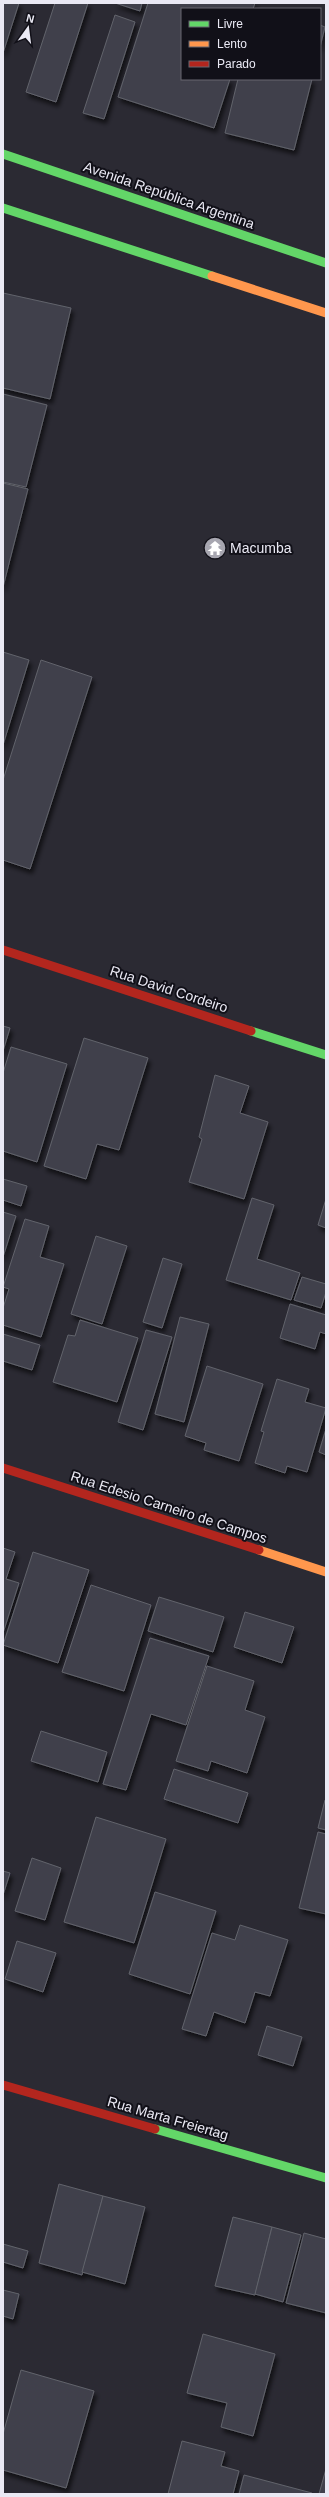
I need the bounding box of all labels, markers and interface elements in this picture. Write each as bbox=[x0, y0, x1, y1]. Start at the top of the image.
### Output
north arrow bbox=[8, 8, 48, 48]
legend bbox=[181, 8, 321, 80]
text: N bbox=[25, 12, 36, 25]
text: Livre bbox=[217, 17, 243, 31]
text: Lento bbox=[217, 37, 247, 51]
text: Parado bbox=[217, 57, 256, 71]
street label: Avenida República Argentina bbox=[82, 158, 257, 232]
temple icon: Macumba bbox=[202, 535, 228, 561]
place label: Macumba bbox=[230, 540, 292, 556]
street label: Rua David Cordeiro bbox=[108, 962, 230, 1016]
street label: Rua Edesio Carneiro de Campos bbox=[69, 1468, 269, 1546]
street label: Rua Marta Freiertag bbox=[106, 2093, 230, 2143]

